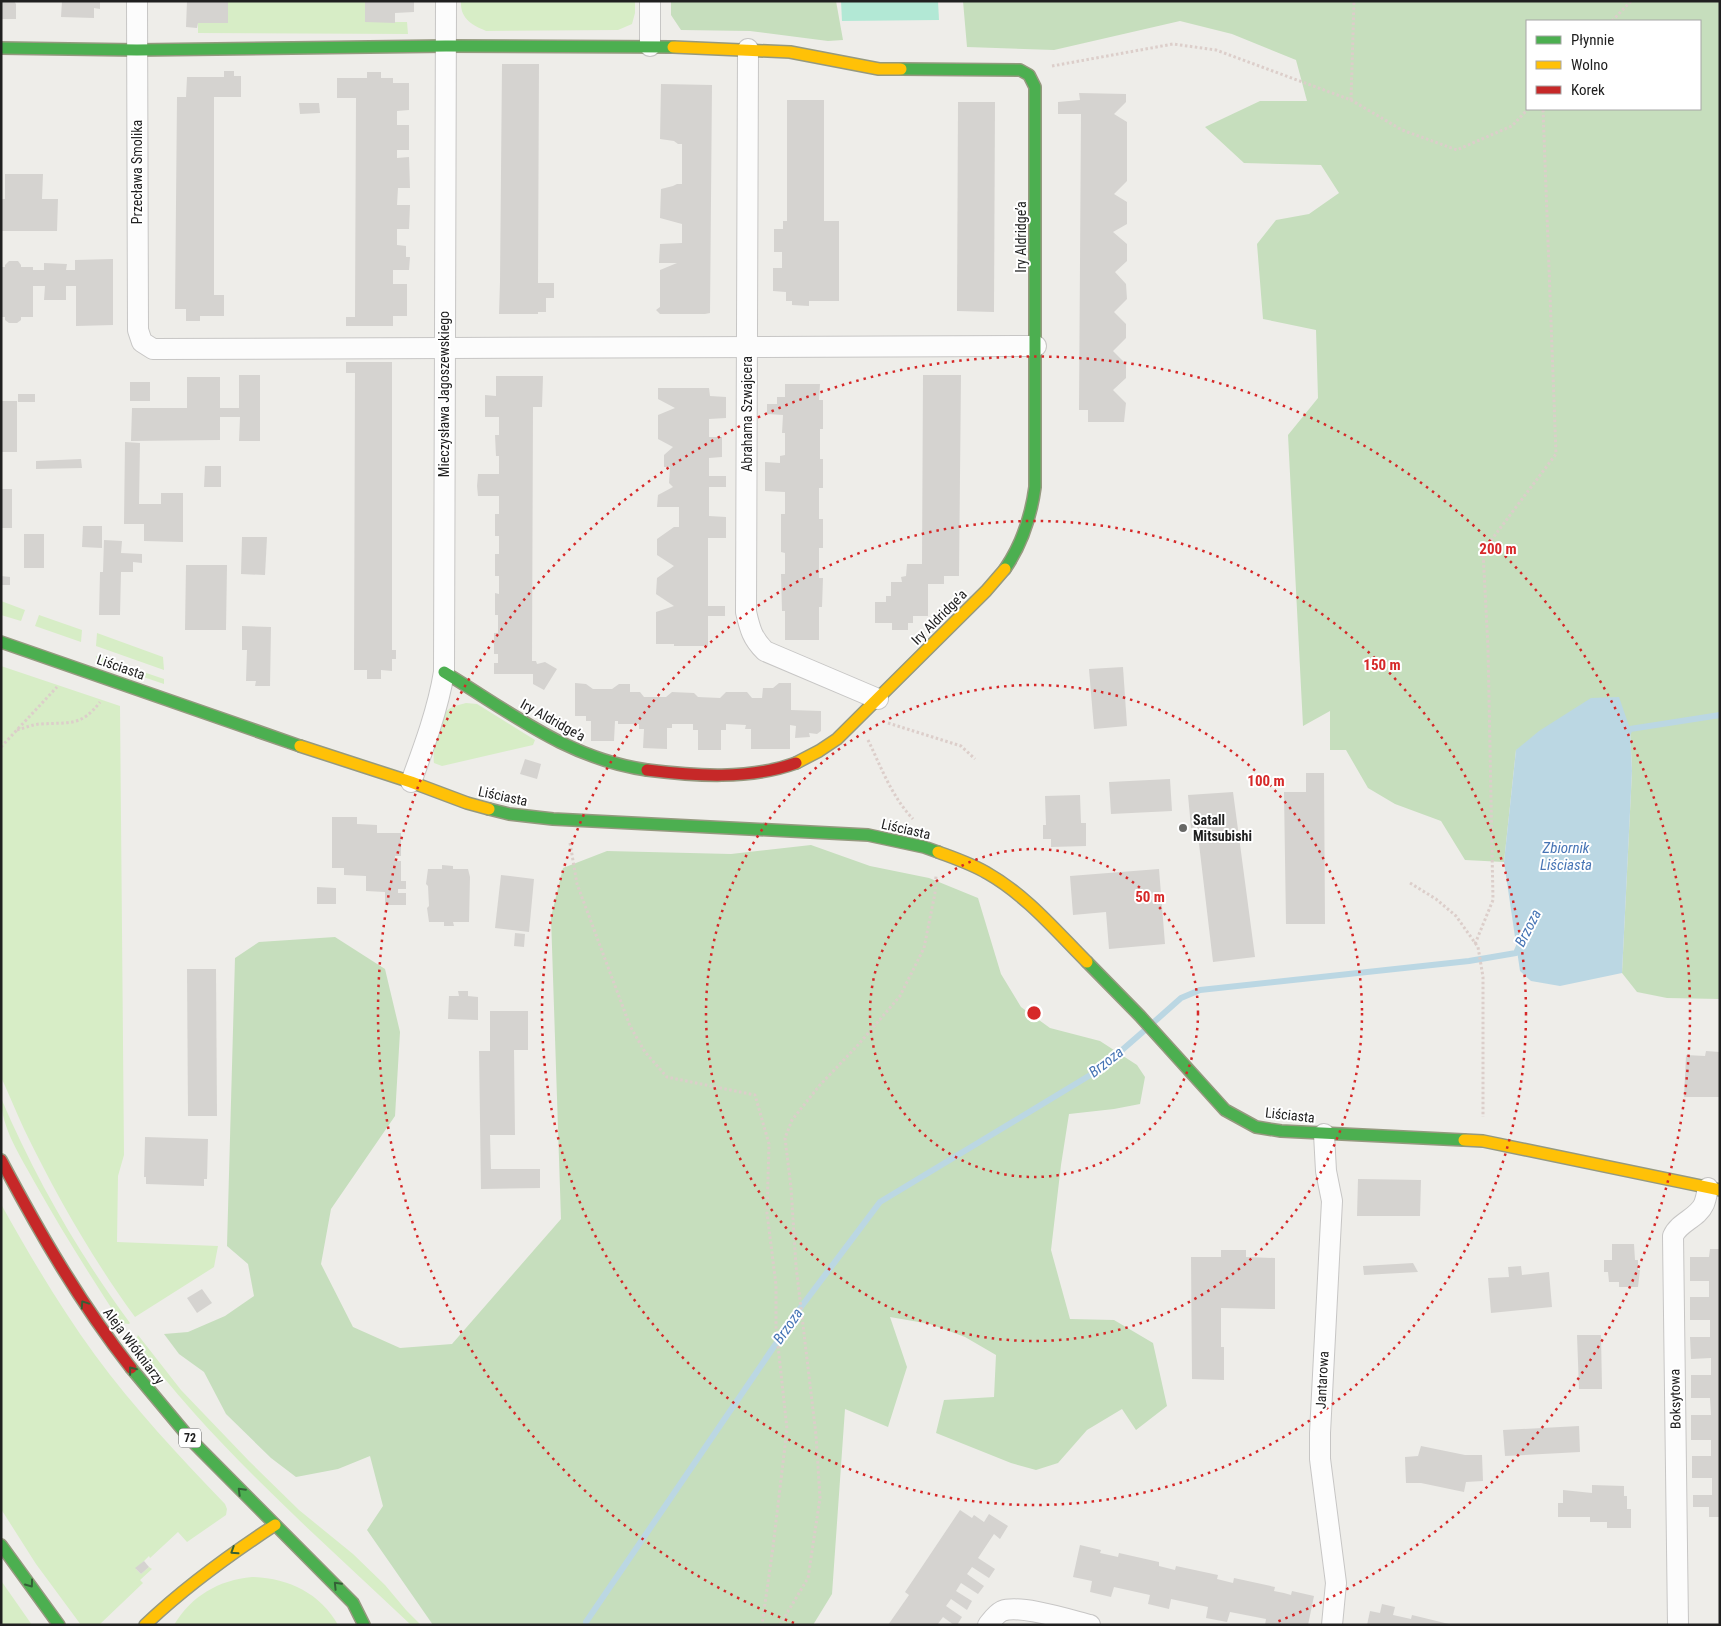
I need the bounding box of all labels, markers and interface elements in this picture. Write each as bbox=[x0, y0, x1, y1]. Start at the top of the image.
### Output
legend bbox=[1526, 20, 1701, 110]
text: Płynnie bbox=[1571, 31, 1614, 49]
text: Wolno bbox=[1571, 56, 1608, 74]
text: Korek bbox=[1571, 81, 1605, 99]
street label: Przecława Smolika bbox=[129, 120, 145, 224]
street label: Iry Aldridge’a bbox=[1013, 201, 1029, 273]
street label: Mieczysława Jagoszewskiego bbox=[436, 311, 452, 477]
street label: Abrahama Szwajcera bbox=[739, 356, 755, 472]
text: 200 m bbox=[1479, 540, 1517, 558]
street label: Iry Aldridge’a bbox=[908, 586, 970, 648]
street label: Liściasta bbox=[95, 651, 147, 683]
text: 150 m bbox=[1363, 656, 1401, 674]
street label: Iry Aldridge’a bbox=[518, 696, 588, 744]
text: 100 m bbox=[1247, 772, 1285, 790]
street label: Liściasta bbox=[477, 783, 529, 809]
place label: Satall Mitsubishi bbox=[1193, 812, 1252, 844]
street label: Liściasta bbox=[880, 816, 932, 842]
marker: Satall Mitsubishi bbox=[1177, 822, 1189, 834]
water label: Zbiornik Liściasta bbox=[1540, 839, 1592, 874]
text: 50 m bbox=[1135, 888, 1165, 906]
water label: Brzoza bbox=[1511, 906, 1545, 950]
centre of rings bbox=[1025, 1004, 1043, 1022]
water label: Brzoza bbox=[1085, 1043, 1127, 1081]
street label: Liściasta bbox=[1264, 1104, 1316, 1126]
one-way arrow bbox=[81, 1300, 90, 1309]
street label: Aleja Włókniarzy bbox=[100, 1305, 168, 1387]
water label: Brzoza bbox=[769, 1305, 807, 1347]
street label: Jantarowa bbox=[1312, 1351, 1332, 1409]
one-way arrow bbox=[130, 1367, 138, 1376]
street label: Boksytowa bbox=[1666, 1369, 1684, 1429]
road number: 72 bbox=[179, 1429, 201, 1448]
one-way arrow bbox=[238, 1487, 247, 1496]
one-way arrow bbox=[230, 1545, 239, 1555]
one-way arrow bbox=[24, 1579, 33, 1588]
one-way arrow bbox=[334, 1582, 343, 1591]

